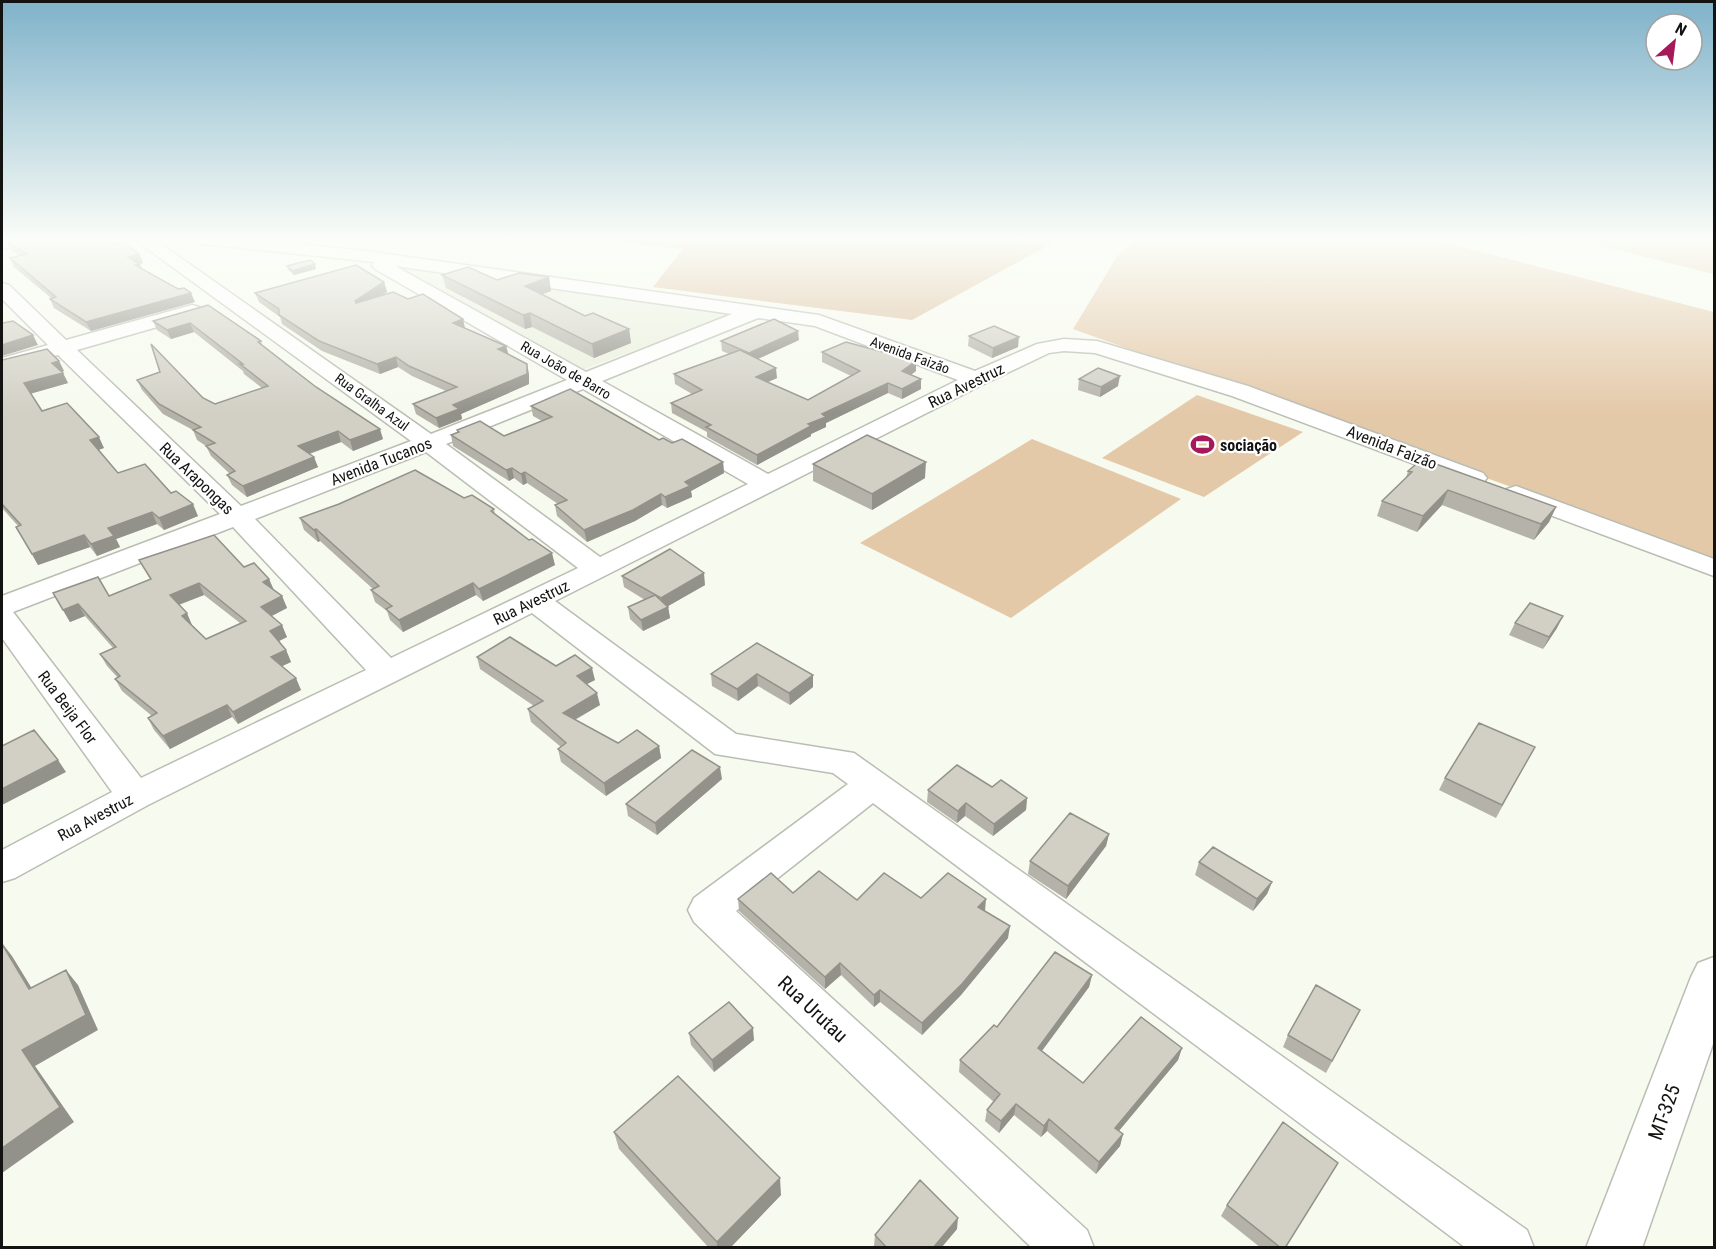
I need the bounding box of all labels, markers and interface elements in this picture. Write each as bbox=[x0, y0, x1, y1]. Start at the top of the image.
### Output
north arrow bbox=[1644, 12, 1704, 72]
text: N bbox=[1672, 19, 1690, 40]
street label: Avenida Faizão bbox=[868, 333, 952, 377]
street label: Rua João de Barro bbox=[518, 338, 614, 402]
street label: Rua Avestruz bbox=[925, 359, 1007, 412]
street label: Rua Gralha Azul bbox=[332, 370, 412, 434]
street label: Avenida Faizão bbox=[1344, 422, 1440, 473]
sports icon: sociação bbox=[1189, 432, 1215, 458]
street label: Avenida Tucanos bbox=[328, 433, 434, 489]
place label: sociação bbox=[1220, 436, 1277, 455]
street label: Rua Arapongas bbox=[156, 438, 238, 518]
street label: Rua Avestruz bbox=[490, 576, 572, 629]
street label: Rua Beija Flor bbox=[34, 667, 101, 748]
street label: Rua Avestruz bbox=[54, 790, 136, 845]
street label: Rua Urutau bbox=[773, 971, 853, 1047]
street label: MT-325 bbox=[1643, 1081, 1685, 1143]

